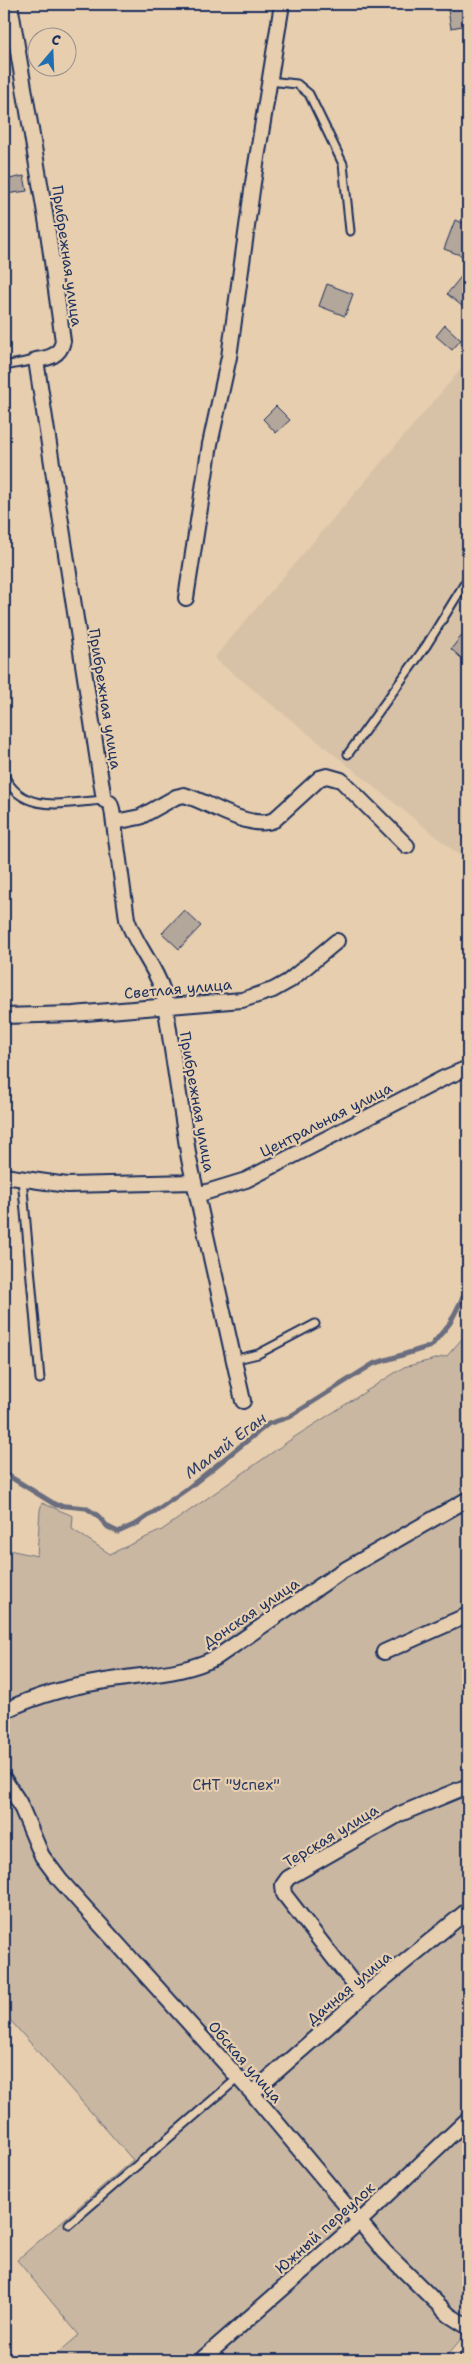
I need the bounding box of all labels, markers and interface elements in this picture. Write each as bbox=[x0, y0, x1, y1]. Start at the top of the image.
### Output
north arrow bbox=[28, 28, 78, 78]
text: С bbox=[49, 30, 63, 50]
street label: Прибрежная улица bbox=[47, 184, 87, 328]
street label: Прибрежная улица bbox=[84, 627, 126, 771]
street label: Светлая улица bbox=[123, 974, 233, 1004]
street label: Прибрежная улица bbox=[175, 1030, 219, 1174]
street label: Центральная улица bbox=[256, 1078, 396, 1162]
water label: Малый Еган bbox=[180, 1408, 271, 1483]
street label: Донская улица bbox=[199, 1573, 303, 1653]
park label: СНТ "Успех" bbox=[192, 1775, 280, 1795]
street label: Терская улица bbox=[280, 1799, 383, 1872]
street label: Дачная улица bbox=[302, 1946, 396, 2029]
street label: Обская улица bbox=[204, 2017, 287, 2108]
street label: Южный переулок bbox=[271, 2178, 379, 2278]

